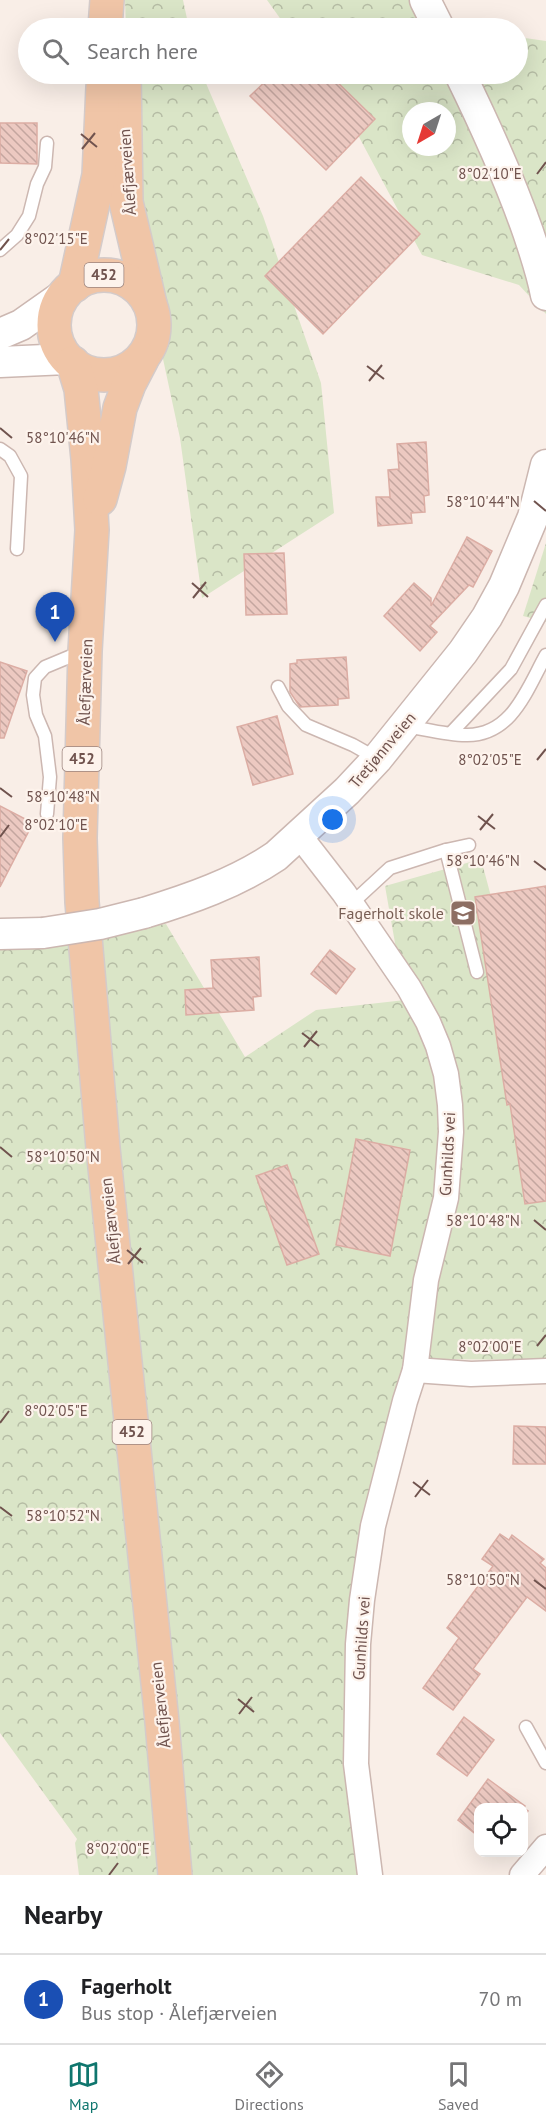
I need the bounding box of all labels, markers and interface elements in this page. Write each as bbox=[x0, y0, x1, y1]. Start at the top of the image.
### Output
search box bbox=[18, 18, 528, 84]
icon: search bbox=[39, 35, 72, 68]
text: Search here bbox=[87, 37, 198, 65]
north arrow bbox=[402, 102, 456, 156]
street label: Ålefjærveien bbox=[114, 128, 140, 216]
text: 8°02'10"E bbox=[458, 164, 522, 183]
text: 8°02'15"E bbox=[24, 229, 88, 248]
road number: 452 bbox=[84, 263, 124, 287]
text: 58°10'46"N bbox=[26, 428, 100, 447]
text: 58°10'44"N bbox=[446, 492, 520, 511]
pin: 1 bbox=[36, 592, 74, 642]
street label: Ålefjærveien bbox=[73, 638, 97, 726]
street label: Tretjønnveien bbox=[344, 708, 420, 792]
road number: 452 bbox=[62, 747, 101, 771]
text: 8°02'05"E bbox=[458, 750, 522, 769]
text: 58°10'48"N bbox=[26, 787, 100, 806]
your location bbox=[318, 805, 347, 834]
text: 8°02'10"E bbox=[24, 815, 88, 834]
text: 58°10'46"N bbox=[446, 851, 520, 870]
school or university icon: Fagerholt skole bbox=[448, 898, 478, 928]
place label: Fagerholt skole bbox=[338, 903, 444, 923]
street label: Gunhilds vei bbox=[435, 1111, 459, 1197]
text: 58°10'50"N bbox=[26, 1147, 100, 1166]
street label: Ålefjærveien bbox=[96, 1177, 124, 1265]
text: 58°10'48"N bbox=[446, 1211, 520, 1230]
text: 8°02'00"E bbox=[458, 1337, 522, 1356]
text: 8°02'05"E bbox=[24, 1401, 88, 1420]
road number: 452 bbox=[112, 1420, 152, 1444]
text: 58°10'52"N bbox=[26, 1506, 100, 1525]
text: 58°10'50"N bbox=[446, 1570, 520, 1589]
street label: Gunhilds vei bbox=[348, 1595, 374, 1681]
street label: Ålefjærveien bbox=[146, 1661, 174, 1749]
map controls bbox=[474, 1803, 528, 1857]
button: locate bbox=[474, 1803, 528, 1857]
text: 8°02'00"E bbox=[86, 1839, 150, 1858]
text: Nearby bbox=[24, 1898, 102, 1931]
text: Fagerholt bbox=[81, 1972, 172, 2000]
text: 1 bbox=[38, 1986, 49, 2012]
text: 70 m bbox=[479, 1986, 522, 2012]
text: Bus stop · Ålefjærveien bbox=[81, 2000, 277, 2026]
tab: Map bbox=[67, 2058, 100, 2114]
tab: Directions bbox=[235, 2058, 304, 2114]
tab: Saved bbox=[438, 2058, 479, 2114]

